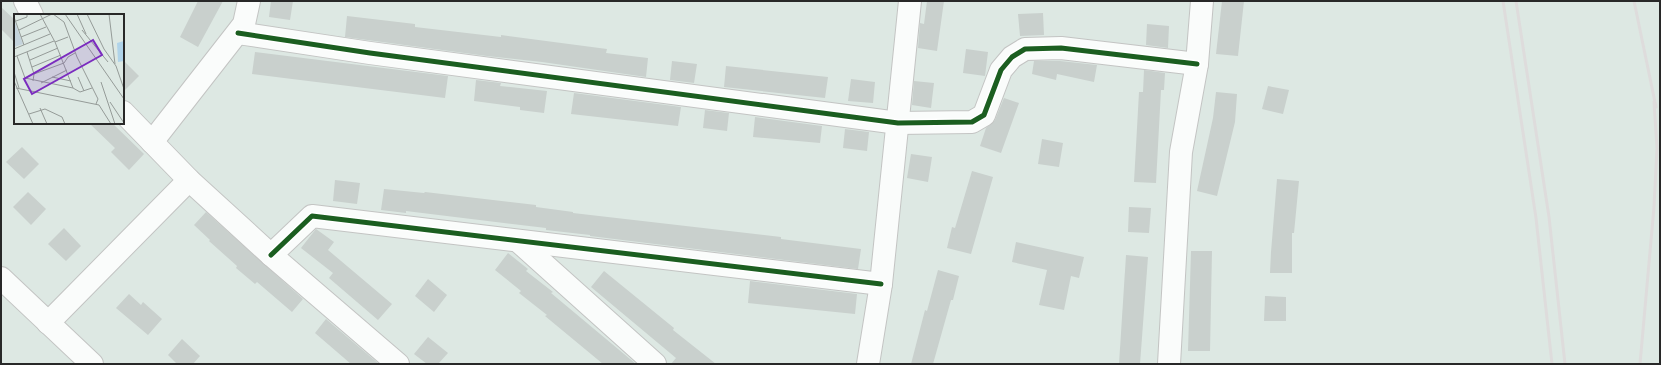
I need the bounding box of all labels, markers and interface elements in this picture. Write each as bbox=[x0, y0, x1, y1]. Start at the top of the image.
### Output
inset map bbox=[14, 14, 124, 124]

